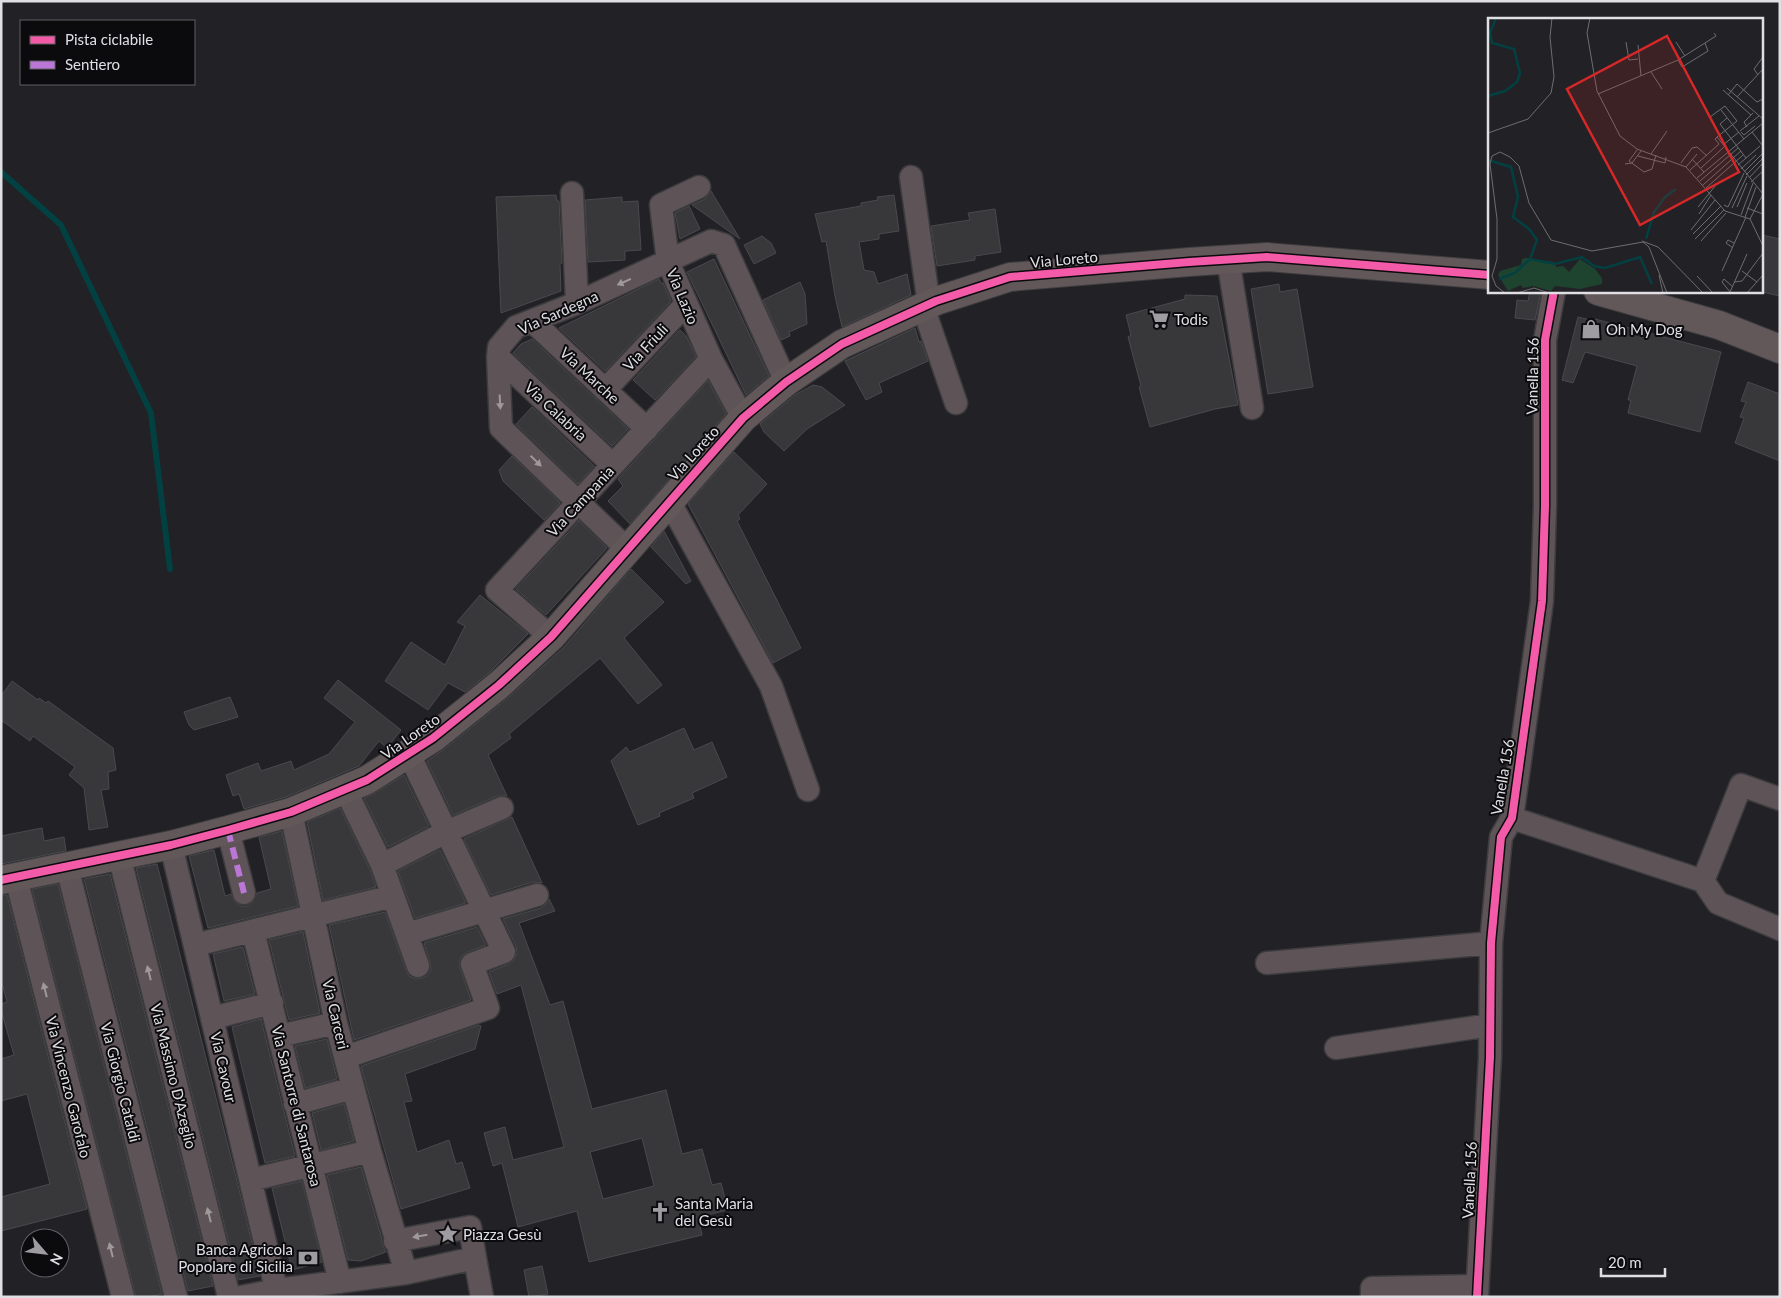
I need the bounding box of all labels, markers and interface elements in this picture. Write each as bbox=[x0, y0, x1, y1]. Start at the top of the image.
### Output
inset map bbox=[1488, 18, 1764, 292]
legend bbox=[20, 20, 195, 85]
text: Pista ciclabile bbox=[65, 30, 153, 48]
text: Sentiero bbox=[65, 55, 120, 73]
street label: Via Loreto bbox=[1030, 247, 1098, 271]
street label: Via Lazio bbox=[663, 265, 703, 327]
one-way arrow bbox=[617, 279, 631, 287]
street label: Via Sardegna bbox=[515, 286, 601, 338]
supermarket icon: Todis bbox=[1148, 308, 1170, 330]
place label: Todis bbox=[1174, 310, 1208, 328]
shop icon: Oh My Dog bbox=[1580, 318, 1602, 340]
street label: Via Friuli bbox=[619, 320, 671, 374]
place label: Oh My Dog bbox=[1606, 320, 1683, 338]
street label: Vanella 156 bbox=[1522, 337, 1542, 415]
street label: Via Marche bbox=[557, 343, 624, 407]
street label: Via Calabria bbox=[521, 378, 591, 444]
one-way arrow bbox=[496, 394, 504, 410]
street label: Via Loreto bbox=[664, 422, 722, 484]
one-way arrow bbox=[530, 455, 542, 467]
street label: Via Campania bbox=[543, 462, 617, 540]
street label: Via Loreto bbox=[377, 709, 443, 763]
street label: Vanella 156 bbox=[1486, 737, 1518, 817]
one-way arrow bbox=[145, 965, 153, 980]
street label: Via Carceri bbox=[319, 977, 353, 1051]
one-way arrow bbox=[40, 983, 48, 998]
street label: Via Massimo D'Azeglio bbox=[147, 1001, 201, 1151]
street label: Via Vincenzo Garofalo bbox=[43, 1014, 95, 1160]
street label: Via Giorgio Cataldi bbox=[97, 1020, 145, 1144]
street label: Via Santorre di Santarosa bbox=[268, 1024, 326, 1188]
street label: Via Cavour bbox=[207, 1030, 241, 1105]
street label: Vanella 156 bbox=[1458, 1141, 1480, 1219]
place label: Santa Maria del Gesù bbox=[675, 1194, 753, 1229]
church icon: Santa Maria del Gesù bbox=[649, 1201, 671, 1223]
one-way arrow bbox=[205, 1208, 213, 1223]
place icon: Piazza Gesù bbox=[437, 1223, 459, 1245]
place label: Piazza Gesù bbox=[463, 1225, 542, 1243]
north arrow bbox=[20, 1228, 70, 1278]
one-way arrow bbox=[411, 1233, 427, 1241]
place label: Banca Agricola Popolare di Sicilia bbox=[178, 1240, 293, 1275]
one-way arrow bbox=[107, 1242, 115, 1257]
scale bar bbox=[1601, 1246, 1665, 1278]
bank icon: Banca Agricola Popolare di Sicilia bbox=[297, 1247, 319, 1269]
text: N bbox=[47, 1251, 67, 1268]
text: 20 m bbox=[1608, 1253, 1642, 1271]

